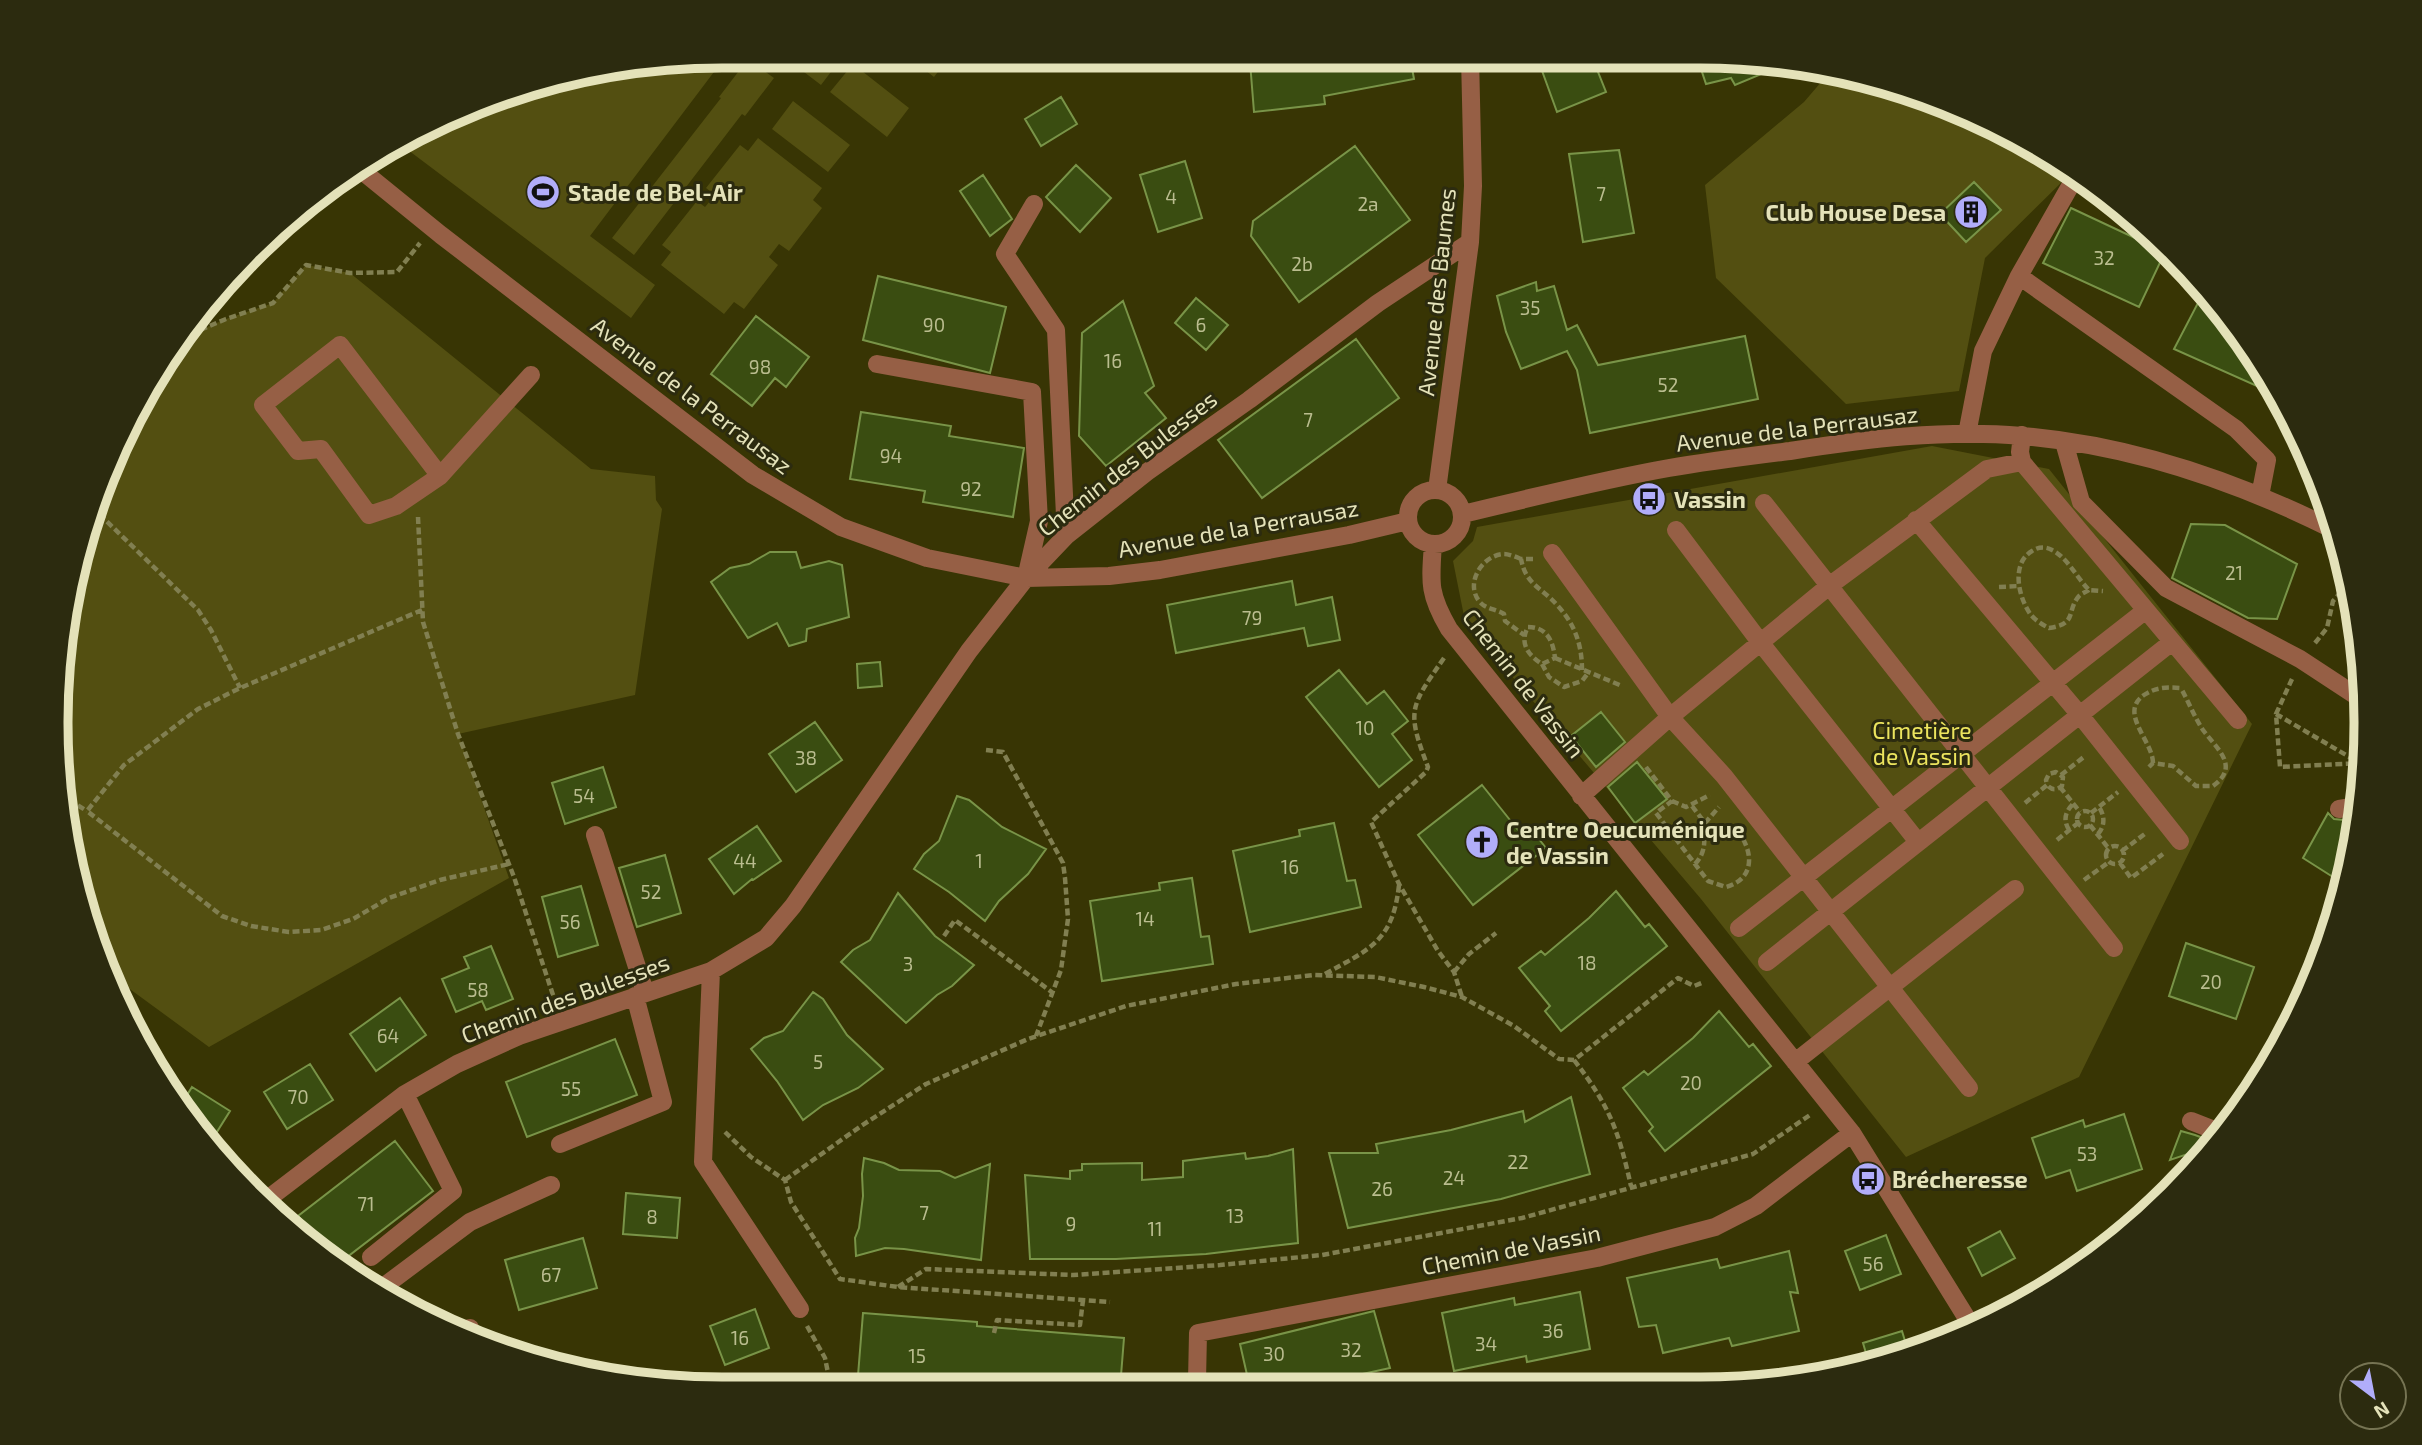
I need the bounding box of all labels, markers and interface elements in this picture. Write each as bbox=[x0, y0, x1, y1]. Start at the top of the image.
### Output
sports icon: Stade de Bel-Air bbox=[524, 173, 562, 211]
place label: Stade de Bel-Air bbox=[568, 178, 743, 206]
house number: 7 bbox=[1596, 182, 1606, 205]
house number: 4 bbox=[1165, 185, 1177, 208]
street label: Avenue des Baumes bbox=[1411, 187, 1461, 397]
house number: 2a bbox=[1357, 192, 1379, 215]
building icon: Club House Desa bbox=[1952, 193, 1990, 231]
place label: Club House Desa bbox=[1765, 198, 1946, 226]
house number: 32 bbox=[2093, 246, 2115, 269]
house number: 2b bbox=[1291, 252, 1313, 275]
house number: 35 bbox=[1520, 296, 1540, 319]
street label: Avenue de la Perrausaz bbox=[586, 311, 798, 479]
house number: 90 bbox=[923, 313, 945, 336]
house number: 6 bbox=[1196, 313, 1206, 336]
house number: 16 bbox=[1104, 349, 1122, 372]
house number: 98 bbox=[749, 355, 771, 378]
house number: 52 bbox=[1658, 373, 1678, 396]
street label: Chemin des Bulesses bbox=[1032, 384, 1222, 542]
street label: Avenue de la Perrausaz bbox=[1674, 399, 1920, 457]
house number: 7 bbox=[1303, 408, 1313, 431]
house number: 94 bbox=[880, 444, 902, 467]
house number: 92 bbox=[960, 477, 982, 500]
bus stop icon: Vassin bbox=[1630, 480, 1668, 518]
place label: Vassin bbox=[1674, 485, 1746, 513]
street label: Avenue de la Perrausaz bbox=[1116, 493, 1360, 563]
house number: 21 bbox=[2225, 561, 2243, 584]
street label: Chemin de Vassin bbox=[1457, 603, 1591, 763]
house number: 79 bbox=[1242, 606, 1262, 629]
house number: 10 bbox=[1355, 716, 1375, 739]
park label: Cimetière de Vassin bbox=[1872, 716, 1972, 770]
house number: 38 bbox=[795, 746, 817, 769]
house number: 54 bbox=[573, 784, 595, 807]
place label: Centre Oeucuménique de Vassin bbox=[1506, 815, 1745, 869]
church icon: Centre Oeucuménique de Vassin bbox=[1463, 823, 1501, 861]
house number: 44 bbox=[733, 849, 757, 872]
house number: 1 bbox=[975, 849, 983, 872]
house number: 16 bbox=[1281, 855, 1299, 878]
house number: 52 bbox=[641, 880, 661, 903]
house number: 14 bbox=[1135, 907, 1155, 930]
house number: 56 bbox=[559, 910, 581, 933]
street label: Chemin des Bulesses bbox=[457, 947, 673, 1049]
house number: 18 bbox=[1577, 951, 1597, 974]
house number: 3 bbox=[903, 952, 913, 975]
house number: 20 bbox=[2200, 970, 2222, 993]
house number: 58 bbox=[467, 978, 489, 1001]
house number: 64 bbox=[377, 1024, 399, 1047]
house number: 5 bbox=[813, 1050, 823, 1073]
house number: 20 bbox=[1680, 1071, 1702, 1094]
house number: 55 bbox=[561, 1077, 581, 1100]
house number: 70 bbox=[287, 1085, 309, 1108]
house number: 53 bbox=[2077, 1142, 2097, 1165]
house number: 22 bbox=[1507, 1150, 1529, 1173]
bus stop icon: Brécheresse bbox=[1849, 1160, 1887, 1198]
place label: Brécheresse bbox=[1892, 1165, 2028, 1193]
house number: 24 bbox=[1443, 1166, 1465, 1189]
house number: 26 bbox=[1371, 1177, 1393, 1200]
house number: 71 bbox=[357, 1192, 375, 1215]
house number: 7 bbox=[919, 1201, 929, 1224]
house number: 13 bbox=[1226, 1204, 1244, 1227]
house number: 8 bbox=[646, 1205, 658, 1228]
house number: 9 bbox=[1066, 1212, 1076, 1235]
house number: 11 bbox=[1147, 1217, 1163, 1240]
street label: Chemin de Vassin bbox=[1419, 1218, 1603, 1280]
house number: 56 bbox=[1862, 1252, 1884, 1275]
house number: 67 bbox=[541, 1263, 562, 1286]
house number: 36 bbox=[1542, 1319, 1564, 1342]
house number: 16 bbox=[731, 1326, 749, 1349]
house number: 34 bbox=[1475, 1332, 1497, 1355]
house number: 32 bbox=[1340, 1338, 1362, 1361]
house number: 30 bbox=[1263, 1342, 1285, 1365]
house number: 15 bbox=[908, 1344, 926, 1367]
north arrow bbox=[2338, 1361, 2408, 1431]
text: N bbox=[2370, 1397, 2394, 1424]

